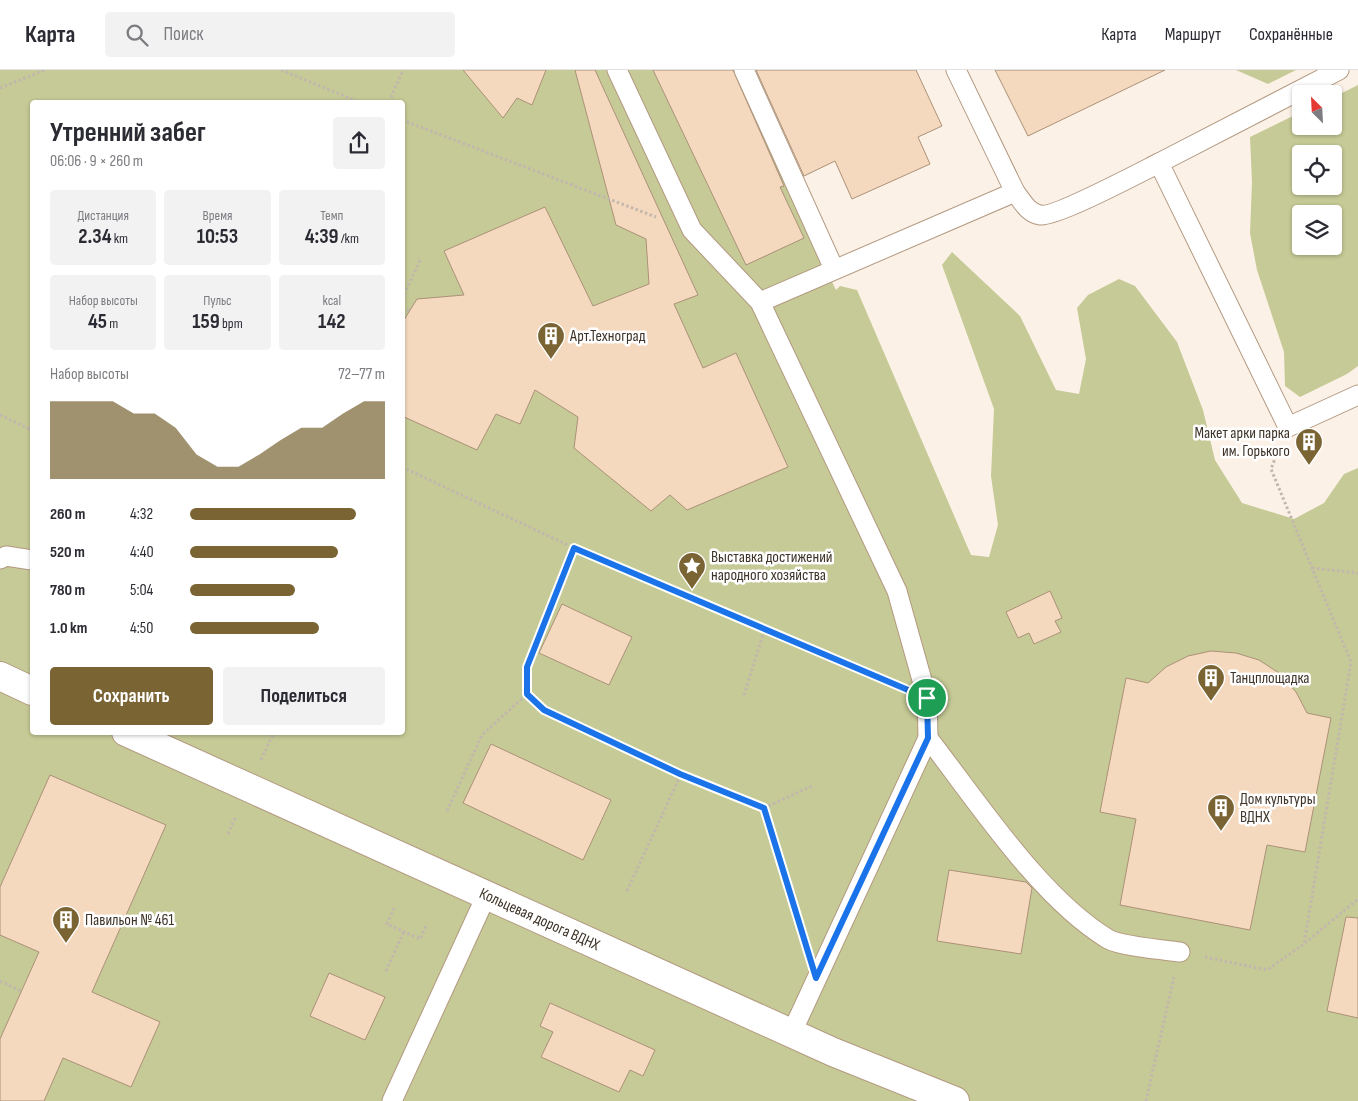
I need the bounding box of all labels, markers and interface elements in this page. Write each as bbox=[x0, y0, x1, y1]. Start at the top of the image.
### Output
search box bbox=[105, 12, 455, 57]
text: Карта bbox=[25, 20, 75, 49]
icon: search bbox=[123, 21, 151, 49]
text: Поиск bbox=[163, 23, 204, 46]
text: Карта bbox=[1101, 24, 1137, 45]
text: Маршрут bbox=[1165, 24, 1221, 45]
text: Сохранённые bbox=[1249, 24, 1333, 45]
north arrow bbox=[1292, 85, 1342, 135]
map controls bbox=[1292, 85, 1342, 255]
text: Утренний забег bbox=[50, 116, 206, 149]
button: share bbox=[333, 117, 385, 169]
button: locate bbox=[1292, 145, 1342, 195]
text: 06:06 · 9 × 260 m bbox=[50, 152, 143, 171]
button: layers bbox=[1292, 205, 1342, 255]
text: Дистанция bbox=[77, 207, 129, 224]
text: Время bbox=[203, 207, 232, 224]
text: Темп bbox=[320, 207, 343, 224]
text: 2.34 bbox=[78, 224, 111, 249]
text: 10:53 bbox=[197, 224, 238, 249]
text: 4:39 bbox=[305, 224, 339, 249]
text: km bbox=[111, 230, 128, 247]
text: /km bbox=[339, 230, 359, 247]
text: Набор высоты bbox=[69, 292, 138, 309]
text: Пульс bbox=[203, 292, 232, 309]
text: kcal bbox=[323, 292, 341, 309]
text: 45 bbox=[88, 309, 107, 334]
text: 159 bbox=[192, 309, 220, 334]
text: 142 bbox=[318, 309, 346, 334]
text: m bbox=[107, 315, 118, 332]
text: bpm bbox=[220, 315, 243, 332]
building icon: Арт.Техноград bbox=[536, 321, 566, 360]
place label: Арт.Техноград bbox=[569, 327, 646, 346]
text: Набор высоты bbox=[50, 365, 129, 384]
text: 72–77 m bbox=[338, 365, 385, 384]
place label: Макет арки парка им. Горького bbox=[1194, 424, 1290, 461]
building icon: Макет арки парка им. Горького bbox=[1294, 427, 1324, 466]
text: 260 m bbox=[50, 505, 85, 524]
text: 4:32 bbox=[130, 505, 153, 524]
text: 520 m bbox=[50, 543, 85, 562]
text: 4:40 bbox=[130, 543, 154, 562]
place label: Выставка достижений народного хозяйства bbox=[711, 548, 833, 585]
place icon: Выставка достижений народного хозяйства bbox=[677, 551, 707, 590]
text: 780 m bbox=[50, 581, 85, 600]
text: 5:04 bbox=[130, 581, 153, 600]
text: 1.0 km bbox=[50, 619, 87, 638]
text: 4:50 bbox=[130, 619, 153, 638]
building icon: Танцплощадка bbox=[1196, 663, 1226, 702]
button: Сохранить bbox=[50, 667, 213, 725]
button: Поделиться bbox=[223, 667, 385, 725]
place label: Танцплощадка bbox=[1230, 669, 1310, 688]
pin bbox=[906, 677, 948, 719]
icon: arrive bbox=[913, 684, 941, 712]
place label: Дом культуры ВДНХ bbox=[1240, 790, 1316, 827]
building icon: Дом культуры ВДНХ bbox=[1206, 793, 1236, 832]
street label: Кольцевая дорога ВДНХ bbox=[476, 884, 603, 955]
building icon: Павильон № 461 bbox=[51, 905, 81, 944]
place label: Павильон № 461 bbox=[85, 911, 174, 930]

